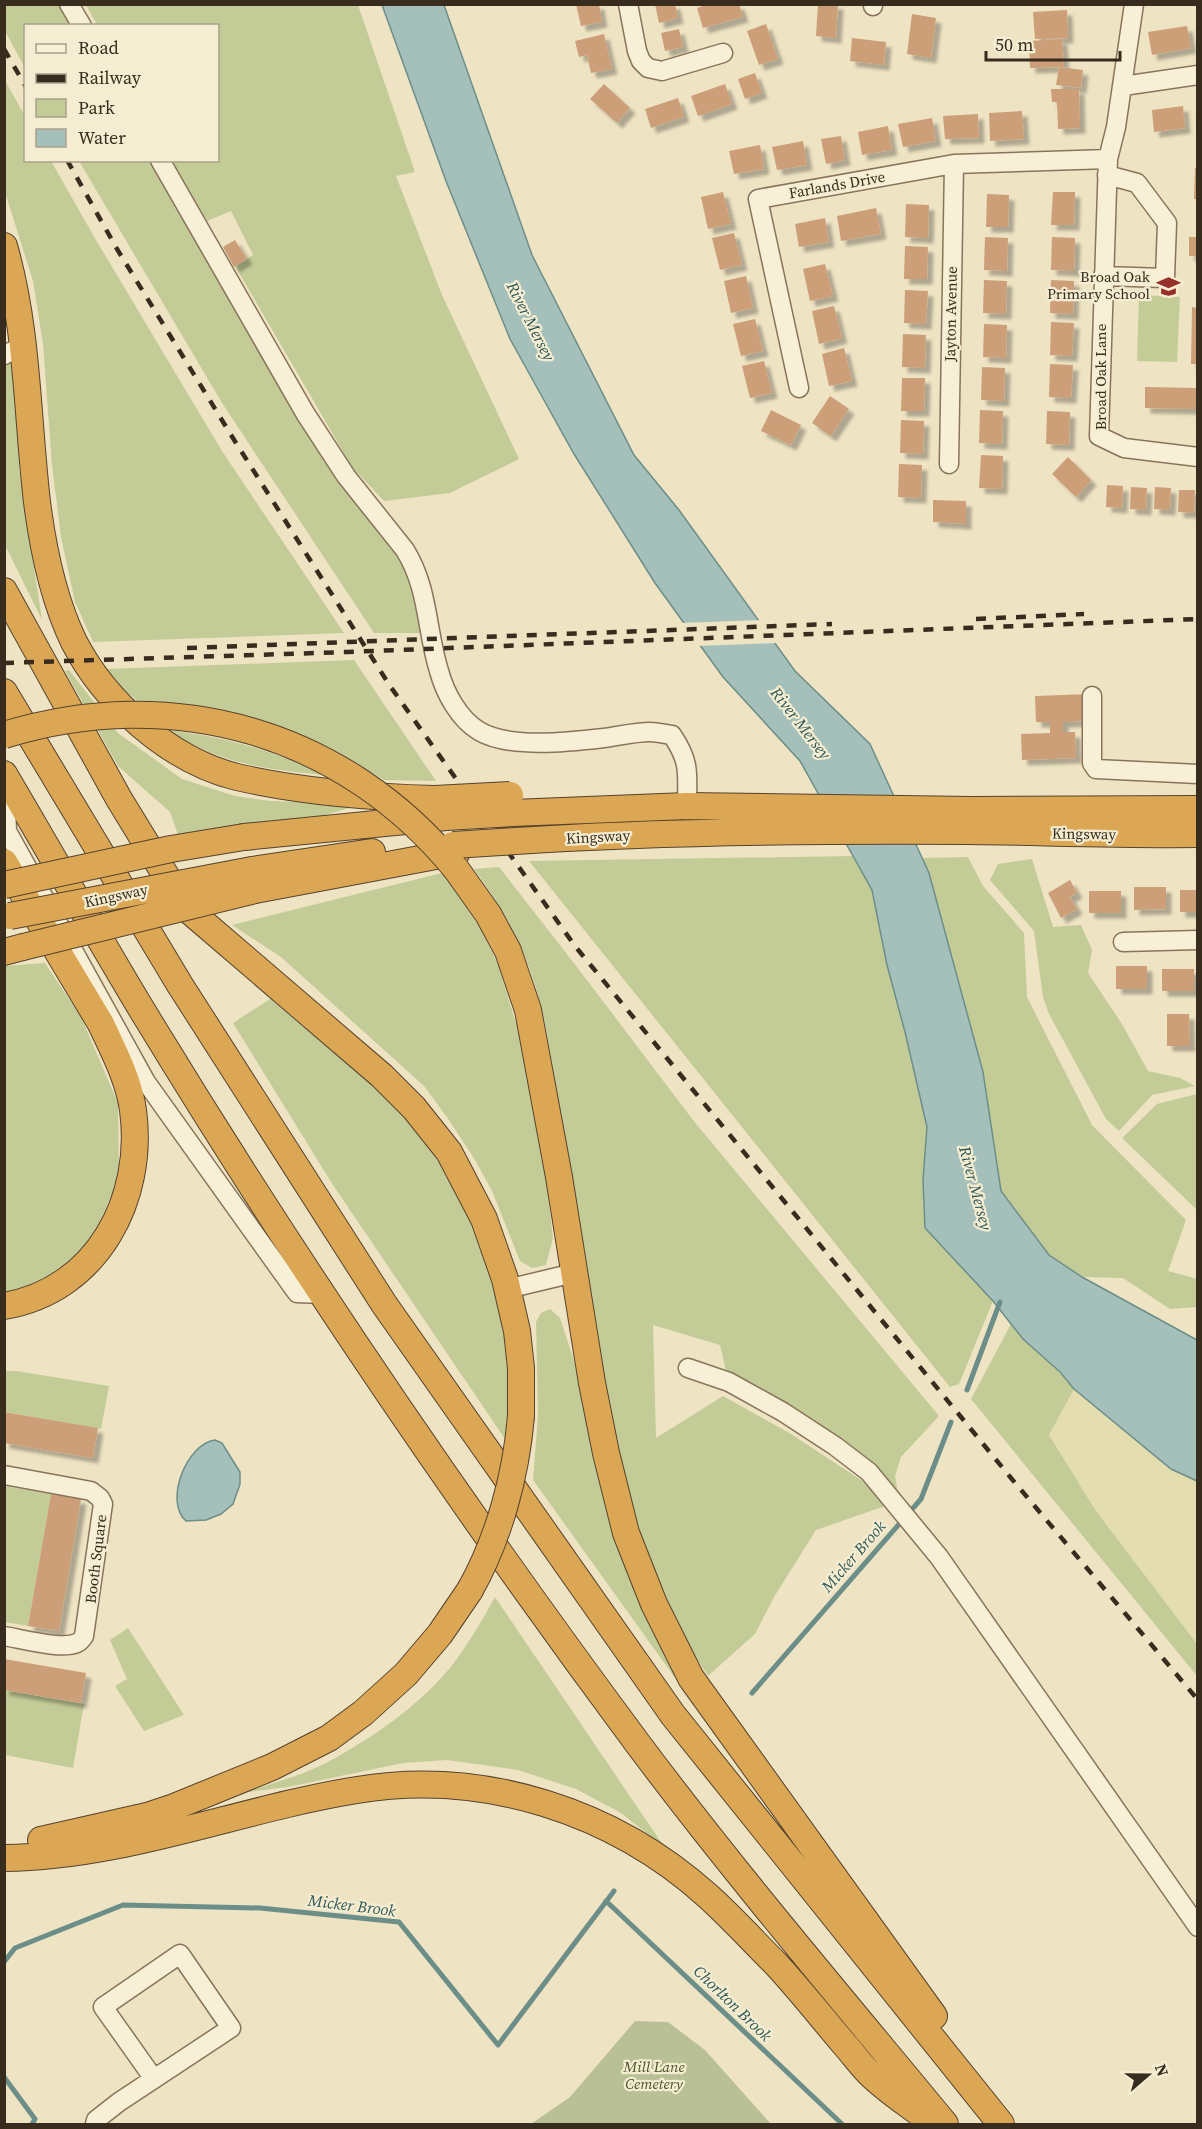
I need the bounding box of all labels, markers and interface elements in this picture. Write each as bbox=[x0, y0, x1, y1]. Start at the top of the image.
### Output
legend bbox=[24, 24, 219, 162]
scale bar bbox=[986, 24, 1120, 62]
text: 50 m bbox=[995, 32, 1033, 57]
text: Road bbox=[78, 35, 119, 60]
text: Railway bbox=[78, 65, 142, 90]
text: Park bbox=[78, 95, 115, 120]
text: Water bbox=[78, 125, 126, 150]
street label: Farlands Drive bbox=[787, 166, 887, 203]
street label: Jayton Avenue bbox=[939, 266, 962, 363]
place label: Broad Oak Primary School bbox=[1047, 266, 1151, 304]
school or university icon: Broad Oak Primary School bbox=[1155, 273, 1181, 299]
water label: River Mersey bbox=[501, 277, 560, 365]
street label: Broad Oak Lane bbox=[1090, 323, 1111, 430]
water label: River Mersey bbox=[765, 682, 836, 764]
street label: Kingsway bbox=[1052, 822, 1117, 845]
street label: Kingsway bbox=[565, 824, 631, 849]
street label: Kingsway bbox=[82, 878, 150, 912]
water label: River Mersey bbox=[954, 1143, 998, 1233]
street label: Booth Square bbox=[80, 1513, 111, 1605]
water label: Micker Brook bbox=[815, 1515, 891, 1597]
water label: Micker Brook bbox=[306, 1889, 398, 1921]
water label: Chorlton Brook bbox=[689, 1960, 777, 2046]
north arrow bbox=[1118, 2045, 1178, 2105]
park label: Mill Lane Cemetery bbox=[622, 2056, 685, 2094]
text: N bbox=[1150, 2061, 1175, 2079]

